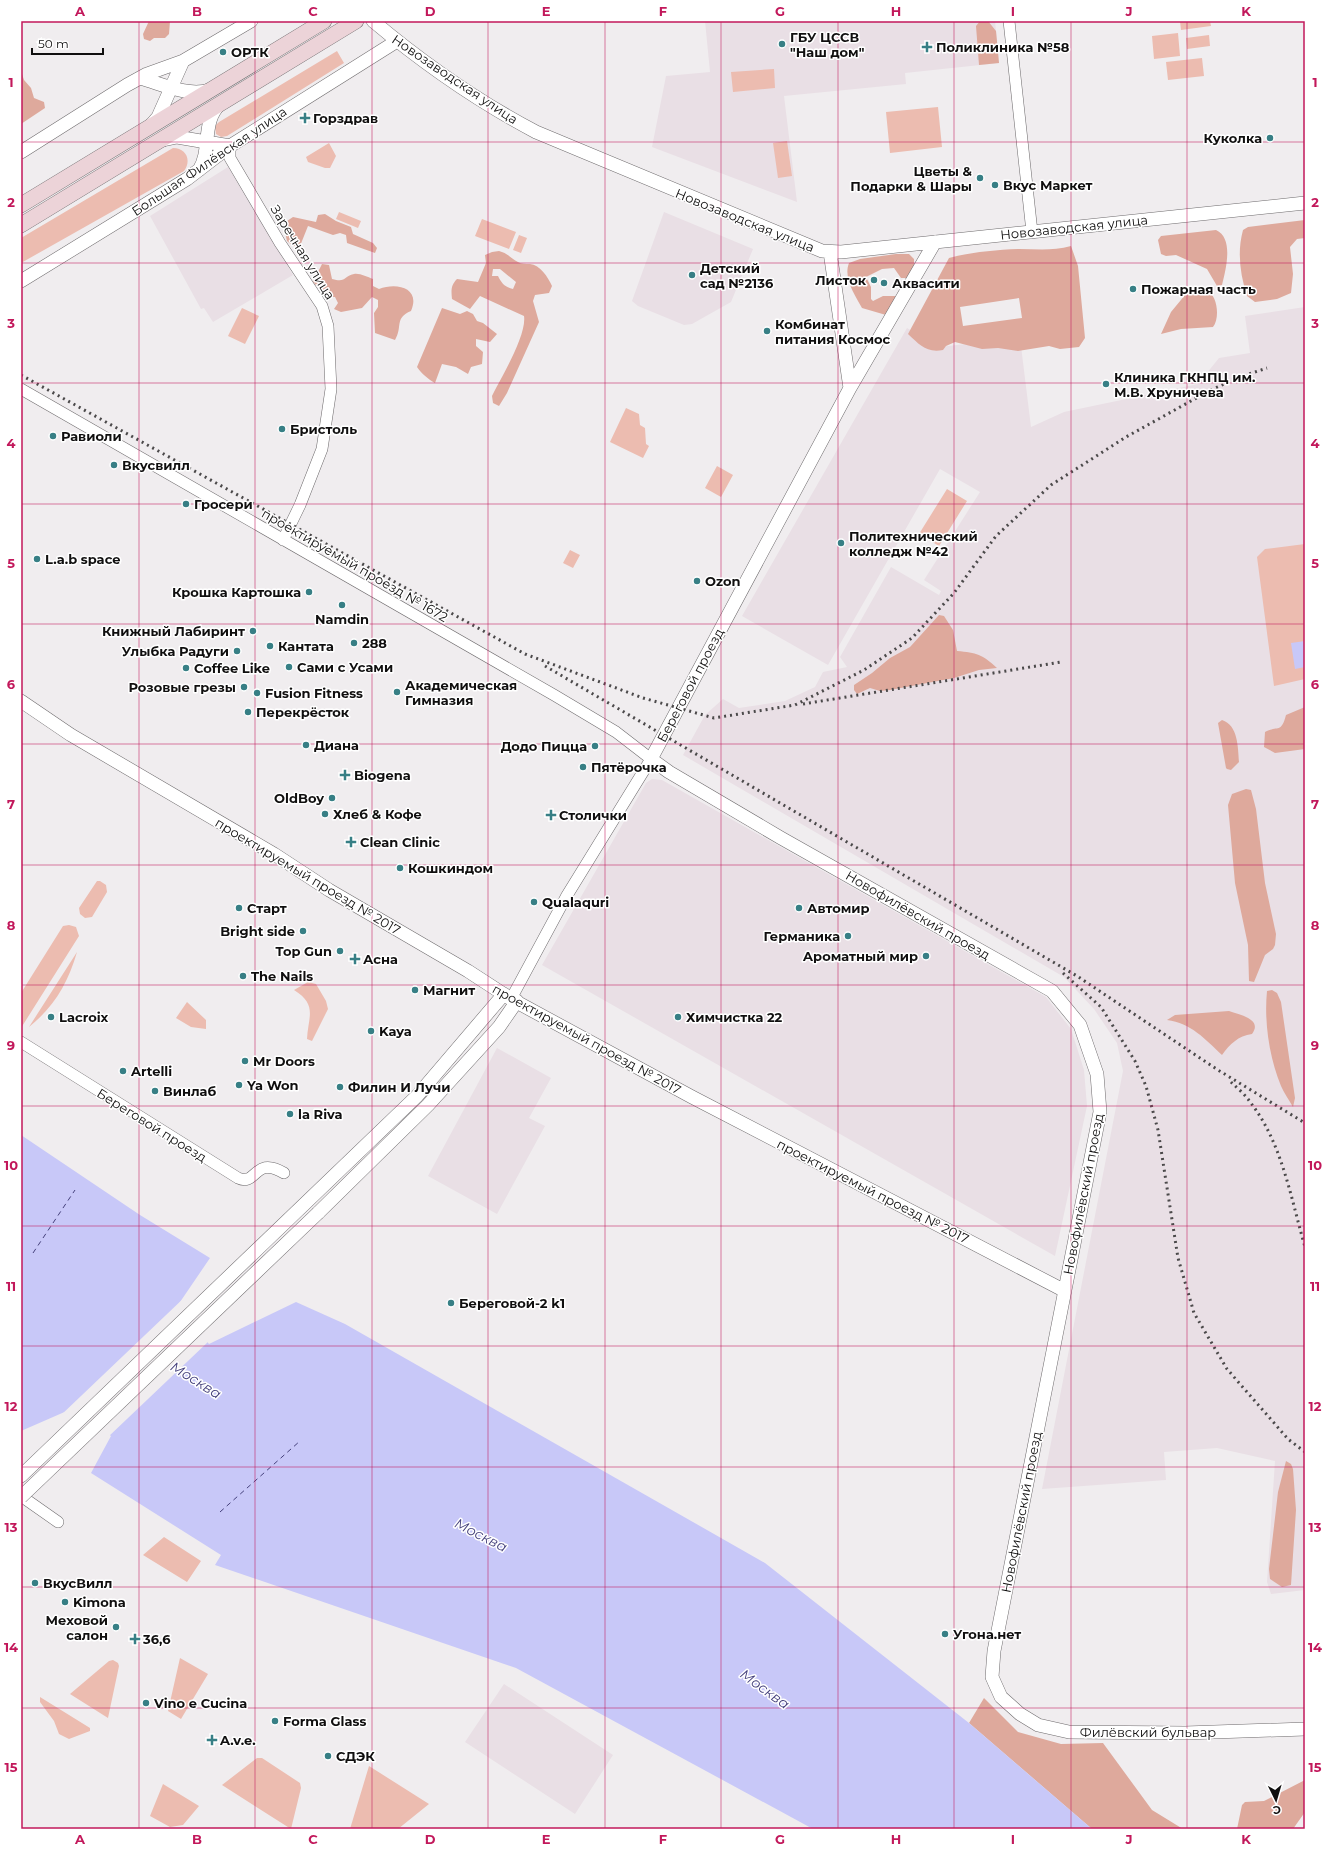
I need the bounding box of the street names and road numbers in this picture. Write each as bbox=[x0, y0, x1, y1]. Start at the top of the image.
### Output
street label: Новозаводская улица bbox=[389, 31, 521, 127]
street label: Большая Филёвская улица bbox=[129, 103, 289, 219]
street label: Новозаводская улица bbox=[673, 185, 817, 255]
street label: Заречная улица bbox=[267, 202, 339, 302]
street label: Новозаводская улица bbox=[999, 211, 1149, 243]
street label: проектируемый проезд № 1672 bbox=[259, 505, 451, 625]
street label: Береговой проезд bbox=[653, 625, 727, 745]
street label: проектируемый проезд № 2017 bbox=[212, 814, 404, 938]
street label: Новофилёвский проезд bbox=[843, 867, 993, 963]
street label: проектируемый проезд № 2017 bbox=[490, 980, 684, 1098]
street label: Береговой проезд bbox=[94, 1085, 210, 1165]
street label: Новофилёвский проезд bbox=[1060, 1112, 1106, 1276]
street label: проектируемый проезд № 2017 bbox=[774, 1135, 972, 1247]
street label: Новофилёвский проезд bbox=[998, 1430, 1044, 1594]
street label: Филёвский бульвар bbox=[1080, 1724, 1216, 1740]

